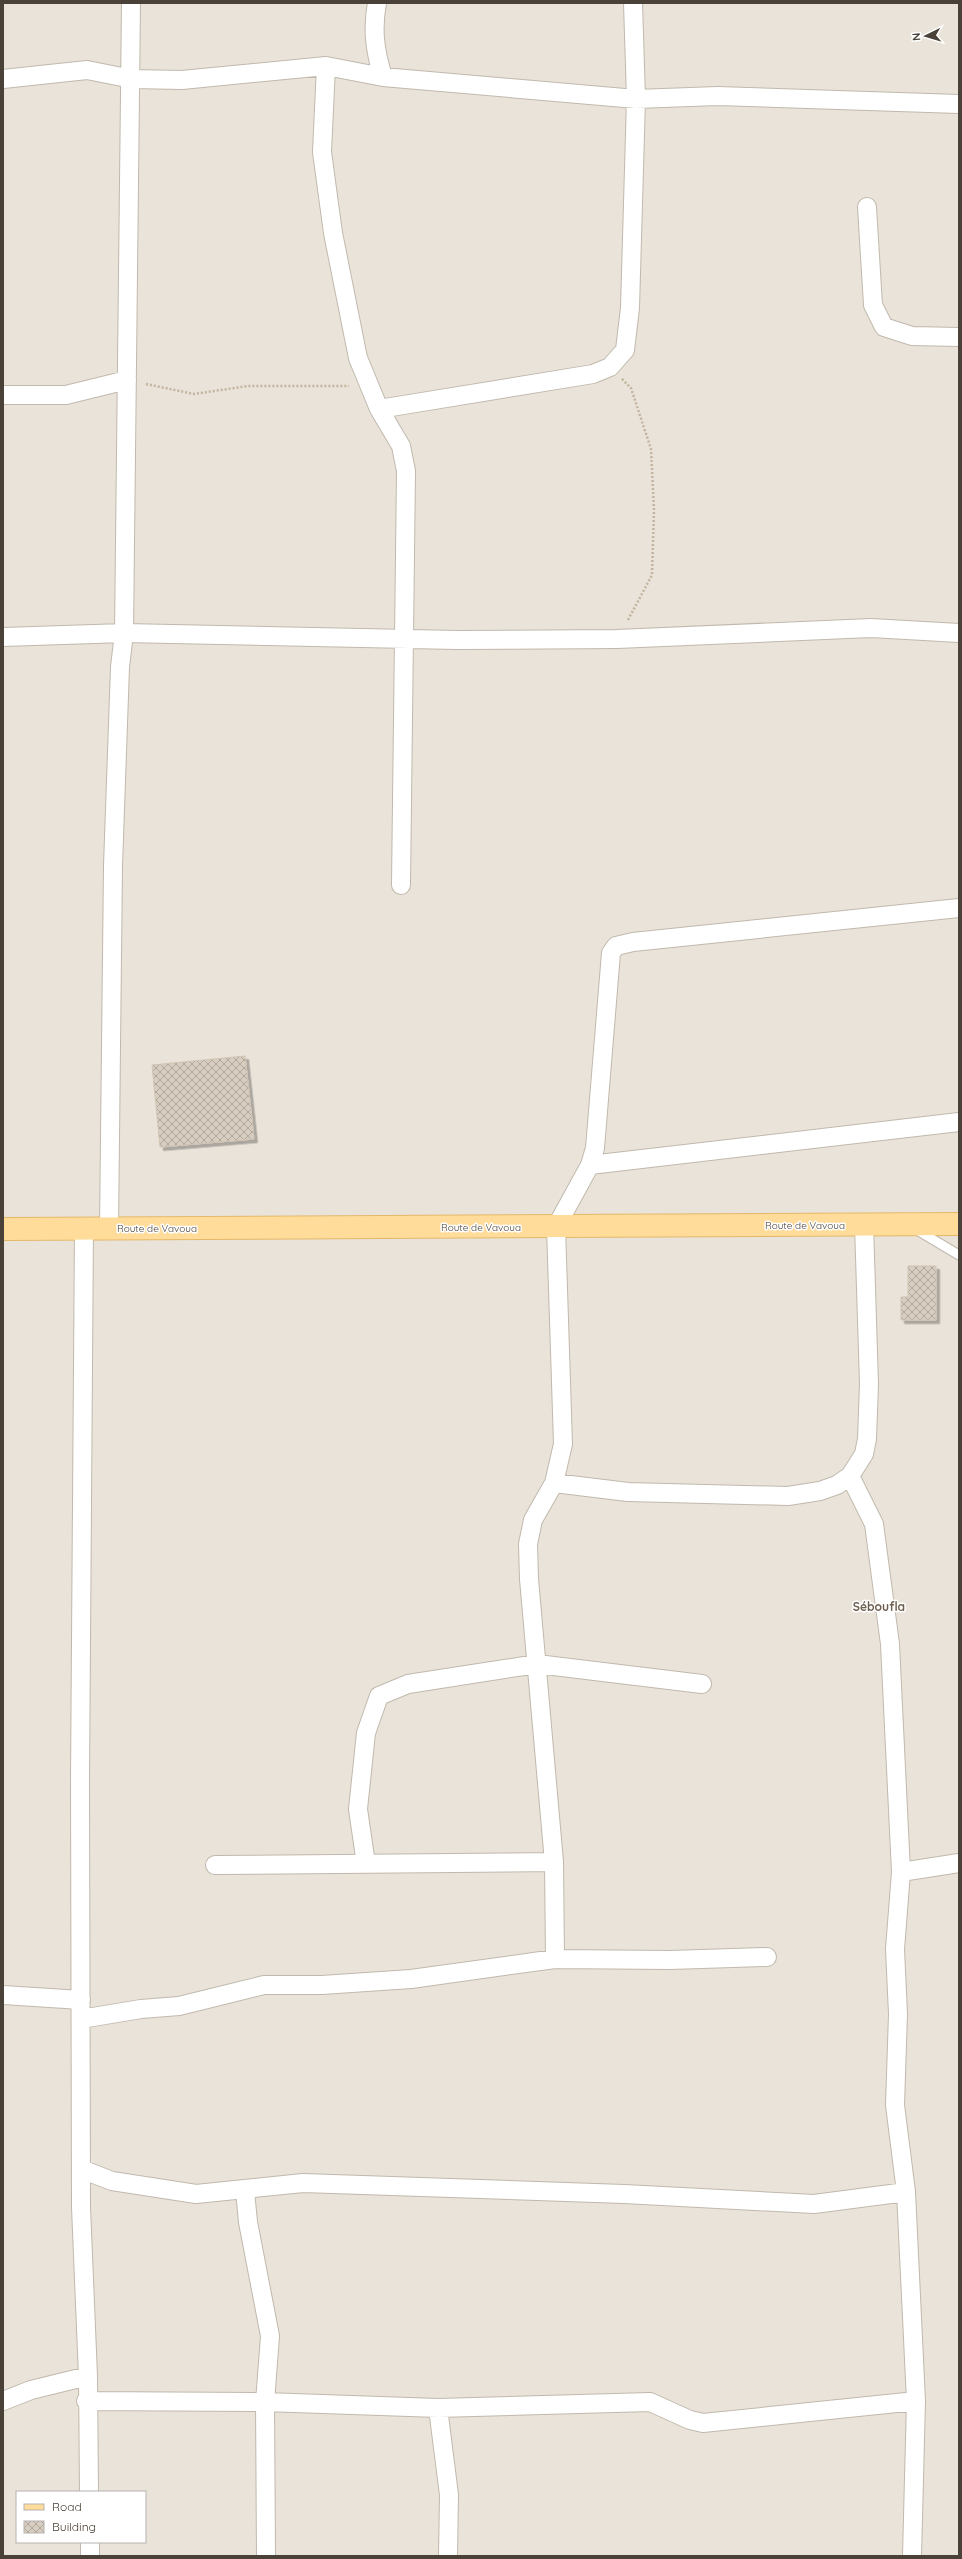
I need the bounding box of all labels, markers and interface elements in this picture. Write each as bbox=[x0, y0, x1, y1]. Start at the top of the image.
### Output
north arrow bbox=[906, 16, 946, 56]
text: N bbox=[909, 32, 923, 42]
street label: Route de Vavoua bbox=[765, 1219, 845, 1232]
street label: Route de Vavoua bbox=[441, 1221, 521, 1234]
street label: Route de Vavoua bbox=[117, 1222, 197, 1235]
district label: Séboufla bbox=[853, 1599, 905, 1614]
legend bbox=[16, 2491, 146, 2543]
text: Road bbox=[52, 2499, 82, 2514]
text: Building bbox=[52, 2519, 96, 2534]

